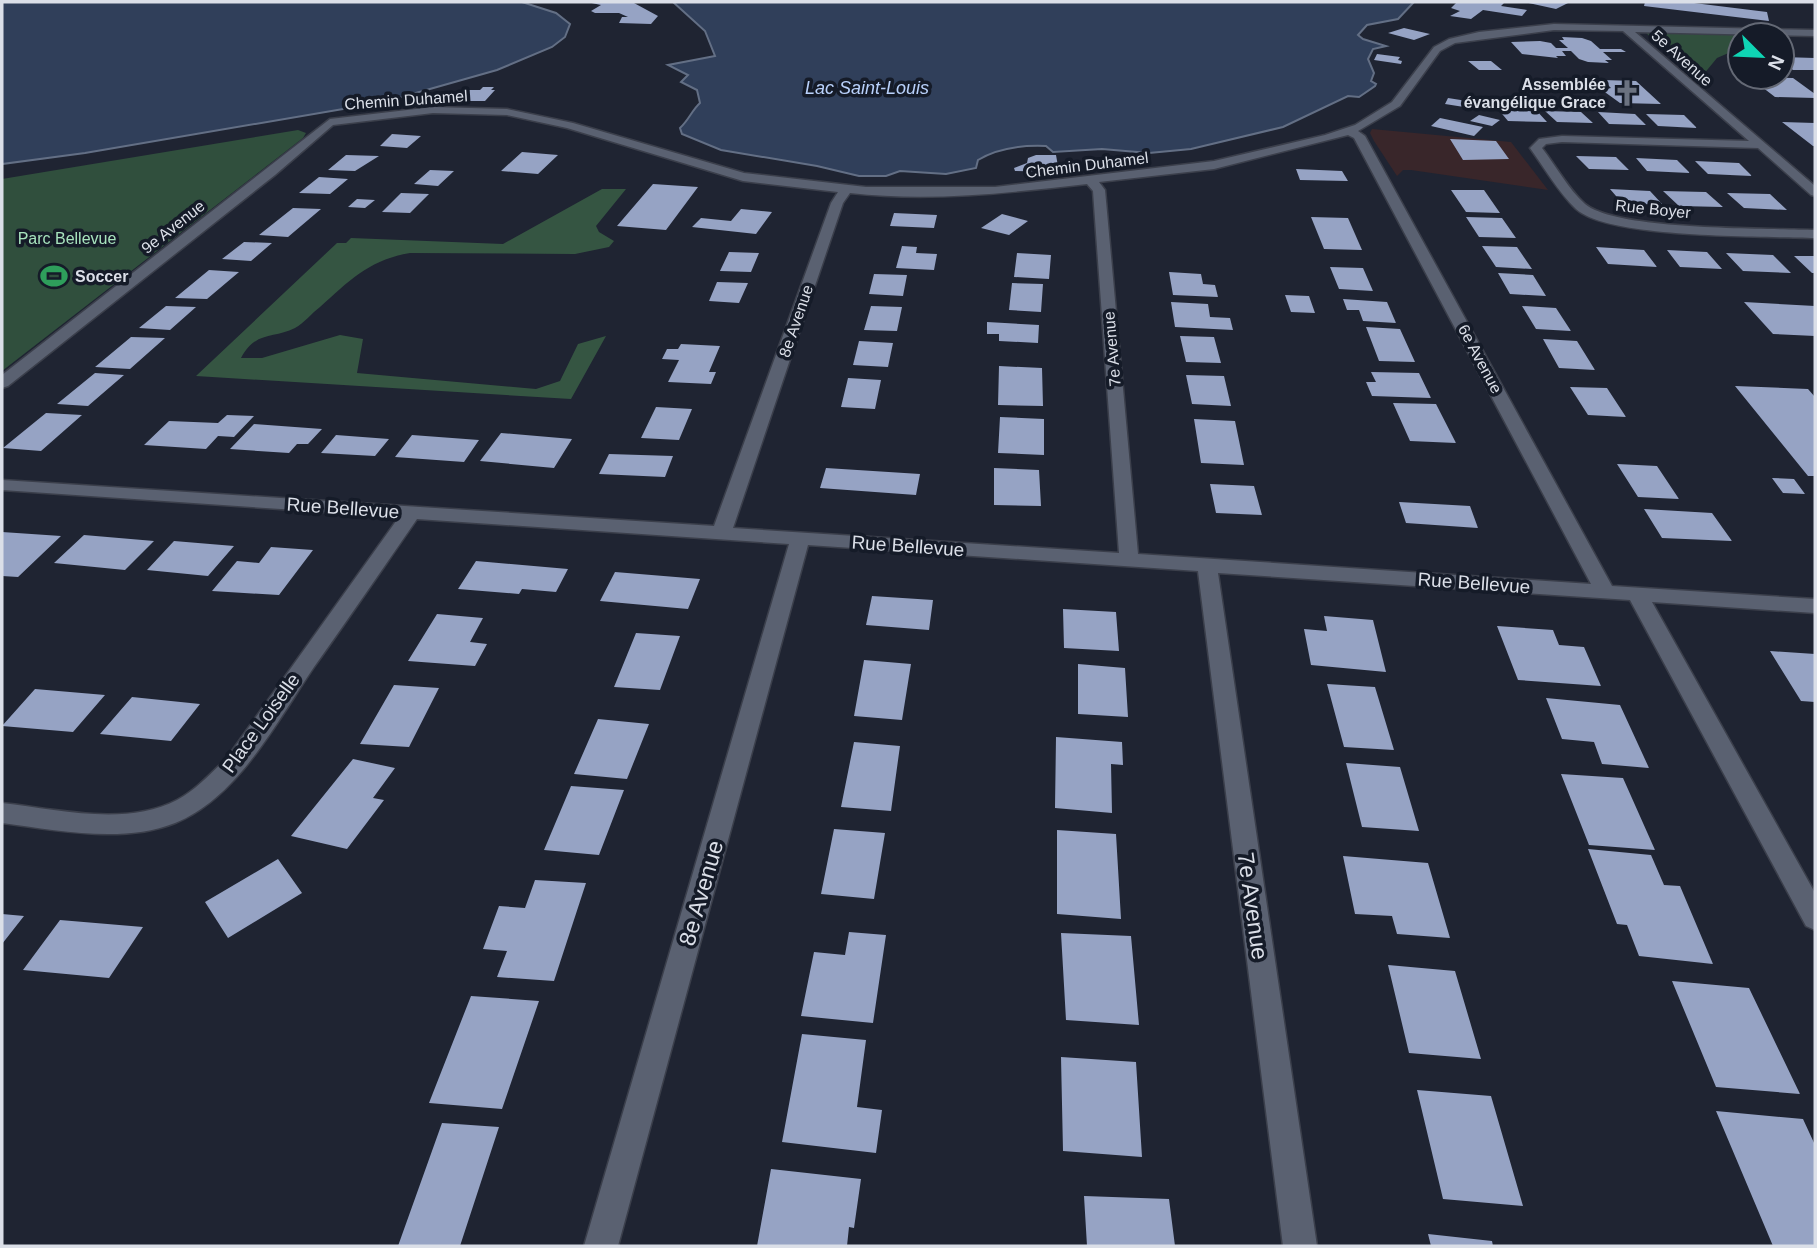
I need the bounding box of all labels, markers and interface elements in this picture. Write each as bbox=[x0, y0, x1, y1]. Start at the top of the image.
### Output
north arrow bbox=[1726, 21, 1796, 91]
street label: 5e Avenue bbox=[1648, 26, 1716, 90]
text: N bbox=[1764, 52, 1788, 73]
place label: Assemblée évangélique Grace bbox=[1464, 76, 1606, 111]
water label: Lac Saint-Louis bbox=[805, 78, 929, 98]
church icon: Assemblée évangélique Grace bbox=[1612, 78, 1642, 108]
street label: Chemin Duhamel bbox=[344, 87, 468, 113]
street label: Chemin Duhamel bbox=[1025, 149, 1149, 181]
street label: 9e Avenue bbox=[138, 197, 208, 257]
street label: Rue Boyer bbox=[1615, 197, 1692, 221]
park label: Parc Bellevue bbox=[18, 230, 116, 247]
sports icon: Soccer bbox=[39, 261, 69, 291]
place label: Soccer bbox=[75, 268, 128, 285]
street label: 8e Avenue bbox=[776, 283, 816, 359]
street label: 7e Avenue bbox=[1100, 311, 1124, 387]
street label: 6e Avenue bbox=[1455, 322, 1505, 396]
street label: Rue Bellevue bbox=[286, 494, 400, 522]
street label: Rue Bellevue bbox=[851, 532, 965, 560]
street label: Rue Bellevue bbox=[1417, 569, 1531, 597]
street label: Place Loiselle bbox=[218, 669, 304, 777]
street label: 8e Avenue bbox=[674, 837, 728, 949]
street label: 7e Avenue bbox=[1233, 851, 1273, 961]

